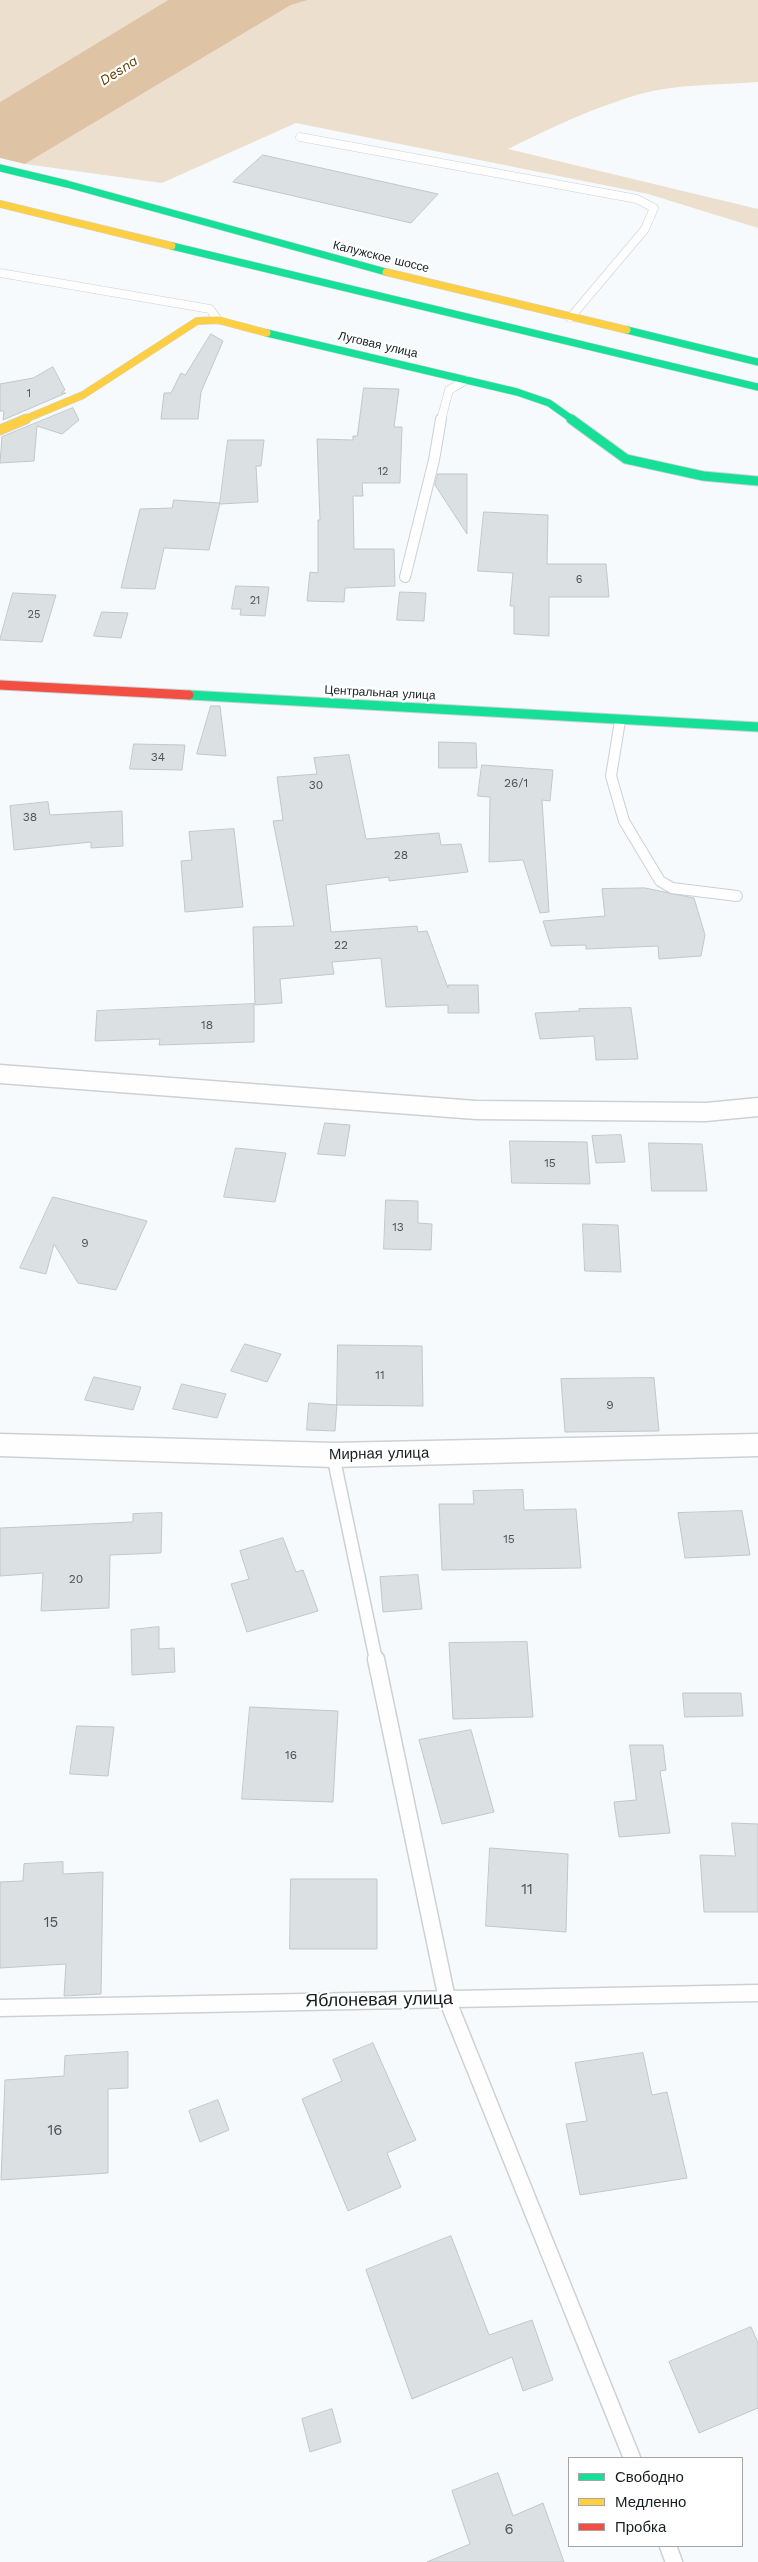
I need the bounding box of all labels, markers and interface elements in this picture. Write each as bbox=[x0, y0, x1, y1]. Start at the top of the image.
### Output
water label: Desna bbox=[97, 53, 141, 89]
street label: Калужское шоссе bbox=[331, 238, 431, 276]
street label: Луговая улица bbox=[337, 329, 419, 361]
house number: 1 bbox=[27, 387, 31, 401]
house number: 12 bbox=[378, 465, 388, 479]
house number: 6 bbox=[576, 573, 582, 587]
house number: 21 bbox=[250, 594, 260, 608]
house number: 25 bbox=[28, 608, 40, 622]
street label: Центральная улица bbox=[324, 683, 436, 703]
house number: 34 bbox=[151, 750, 165, 764]
house number: 26/1 bbox=[504, 776, 528, 790]
house number: 30 bbox=[309, 778, 323, 792]
house number: 38 bbox=[23, 810, 37, 824]
house number: 28 bbox=[394, 848, 408, 862]
house number: 22 bbox=[334, 938, 348, 952]
house number: 18 bbox=[201, 1018, 213, 1032]
house number: 15 bbox=[544, 1156, 556, 1170]
house number: 13 bbox=[392, 1220, 404, 1234]
house number: 9 bbox=[81, 1236, 89, 1250]
house number: 11 bbox=[375, 1368, 385, 1382]
house number: 9 bbox=[606, 1398, 614, 1412]
street label: Мирная улица bbox=[329, 1444, 429, 1464]
house number: 15 bbox=[503, 1532, 515, 1546]
house number: 20 bbox=[69, 1572, 83, 1586]
house number: 16 bbox=[285, 1748, 297, 1762]
house number: 11 bbox=[521, 1881, 533, 1899]
house number: 15 bbox=[44, 1914, 58, 1932]
street label: Яблоневая улица bbox=[305, 1988, 453, 2012]
house number: 16 bbox=[48, 2122, 62, 2140]
legend bbox=[568, 2457, 743, 2547]
text: Свободно bbox=[615, 2468, 684, 2486]
text: Медленно bbox=[615, 2493, 686, 2511]
text: Пробка bbox=[615, 2518, 666, 2536]
house number: 6 bbox=[504, 2521, 514, 2539]

